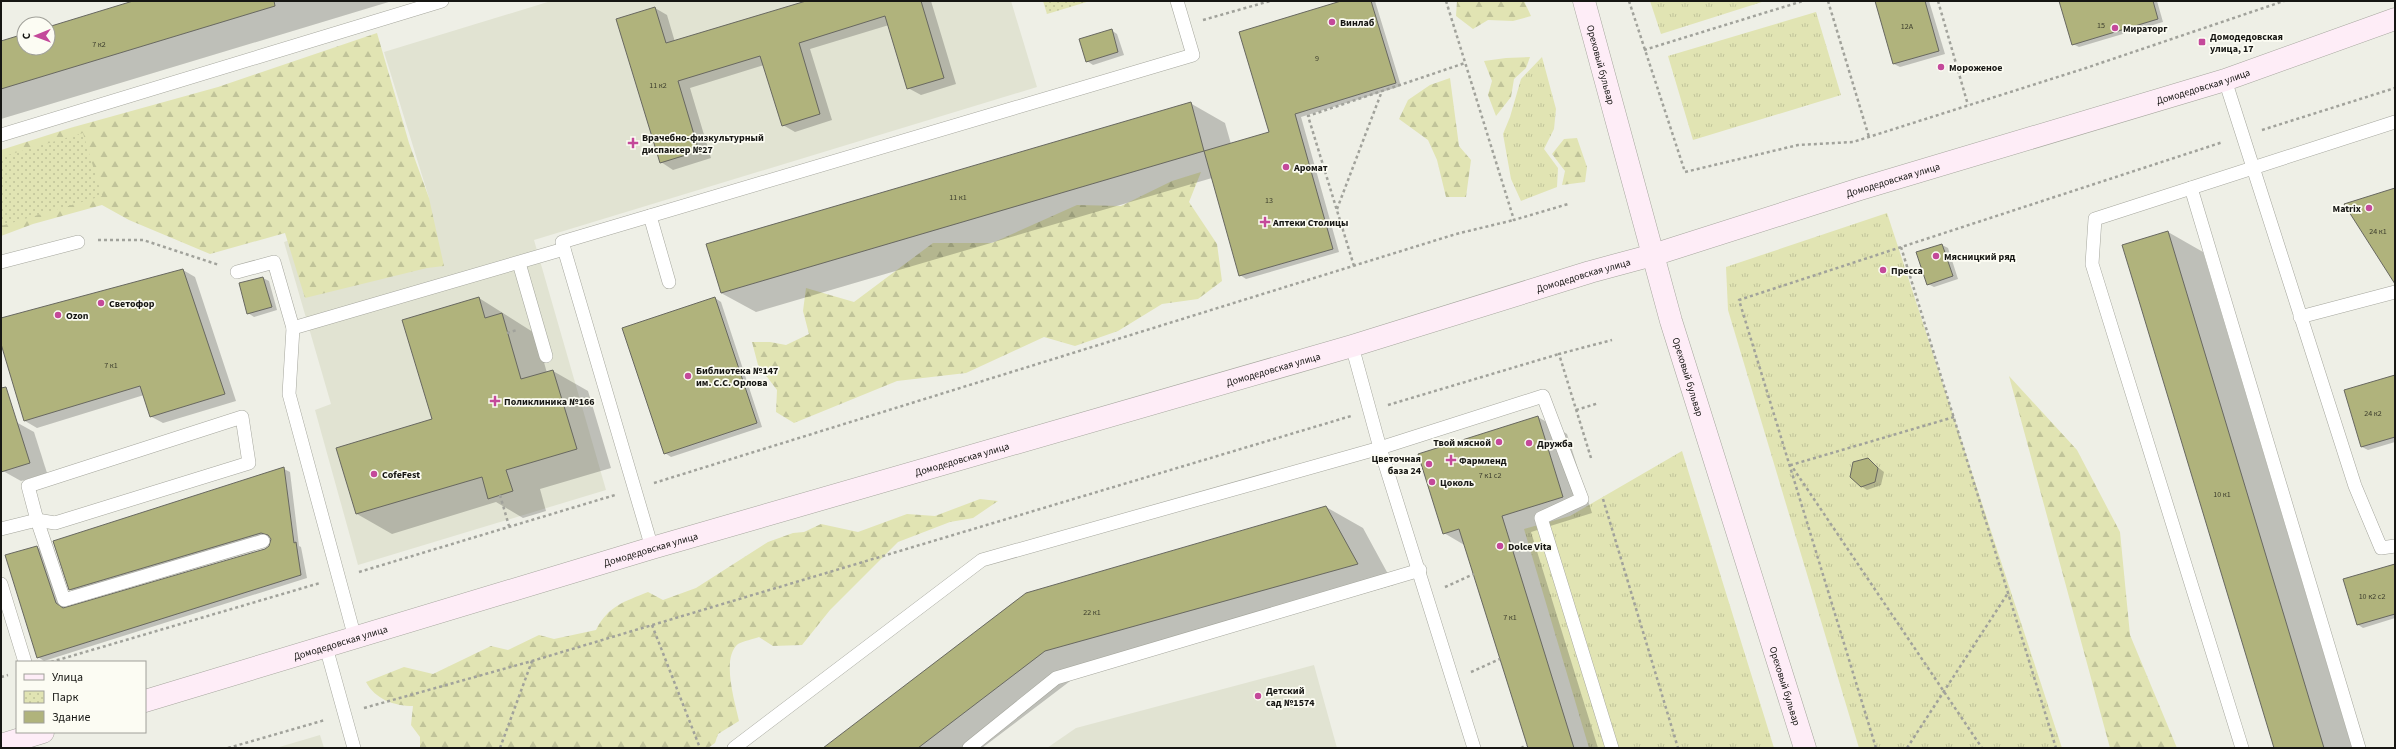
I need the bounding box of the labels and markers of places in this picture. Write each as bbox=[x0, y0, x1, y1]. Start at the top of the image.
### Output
place label: Винлаб bbox=[1340, 16, 1375, 30]
marker: Винлаб bbox=[1327, 17, 1337, 27]
place label: Мираторг bbox=[2123, 22, 2168, 36]
marker: Мираторг bbox=[2110, 23, 2120, 33]
place label: Домодедовская улица, 17 bbox=[2210, 30, 2283, 56]
marker: Домодедовская улица, 17 bbox=[2197, 37, 2207, 47]
place label: Мороженое bbox=[1949, 61, 2003, 75]
marker: Мороженое bbox=[1936, 62, 1946, 72]
place label: Врачебно-физкультурный диспансер №27 bbox=[642, 131, 764, 157]
marker: Врачебно-физкультурный диспансер №27 bbox=[627, 137, 639, 149]
place label: Аромат bbox=[1293, 161, 1328, 175]
marker: Аромат bbox=[1281, 162, 1291, 172]
place label: Matrix bbox=[2333, 202, 2361, 216]
marker: Matrix bbox=[2364, 203, 2374, 213]
place label: Аптеки Столицы bbox=[1272, 216, 1348, 230]
marker: Аптеки Столицы bbox=[1260, 217, 1270, 227]
place label: Мясницкий ряд bbox=[1944, 250, 2016, 264]
marker: Мясницкий ряд bbox=[1931, 251, 1941, 261]
place label: Пресса bbox=[1891, 264, 1923, 278]
marker: Пресса bbox=[1878, 265, 1888, 275]
place label: Светофор bbox=[109, 297, 155, 311]
marker: Светофор bbox=[96, 298, 106, 308]
place label: Ozon bbox=[66, 309, 89, 323]
marker: Ozon bbox=[53, 310, 63, 320]
place label: Библиотека №147 им. С.С. Орлова bbox=[696, 364, 778, 390]
marker: Библиотека №147 им. С.С. Орлова bbox=[683, 371, 693, 381]
marker: Поликлиника №166 bbox=[489, 395, 501, 407]
place label: Поликлиника №166 bbox=[504, 395, 595, 409]
place label: Твой мясной bbox=[1433, 436, 1491, 450]
marker: Твой мясной bbox=[1494, 437, 1504, 447]
place label: Дружба bbox=[1537, 437, 1573, 451]
marker: Дружба bbox=[1524, 438, 1534, 448]
place label: Цветочная база 24 bbox=[1371, 452, 1422, 478]
place label: Фармленд bbox=[1459, 454, 1507, 468]
marker: Фармленд bbox=[1446, 455, 1456, 465]
marker: Цветочная база 24 bbox=[1424, 459, 1434, 469]
place label: CofeFest bbox=[382, 468, 420, 482]
marker: CofeFest bbox=[369, 469, 379, 479]
place label: Цоколь bbox=[1440, 476, 1474, 490]
marker: Цоколь bbox=[1427, 477, 1437, 487]
place label: Dolce Vita bbox=[1508, 540, 1552, 554]
marker: Dolce Vita bbox=[1495, 541, 1505, 551]
place label: Детский сад №1574 bbox=[1266, 684, 1315, 710]
marker: Детский сад №1574 bbox=[1253, 691, 1263, 701]

